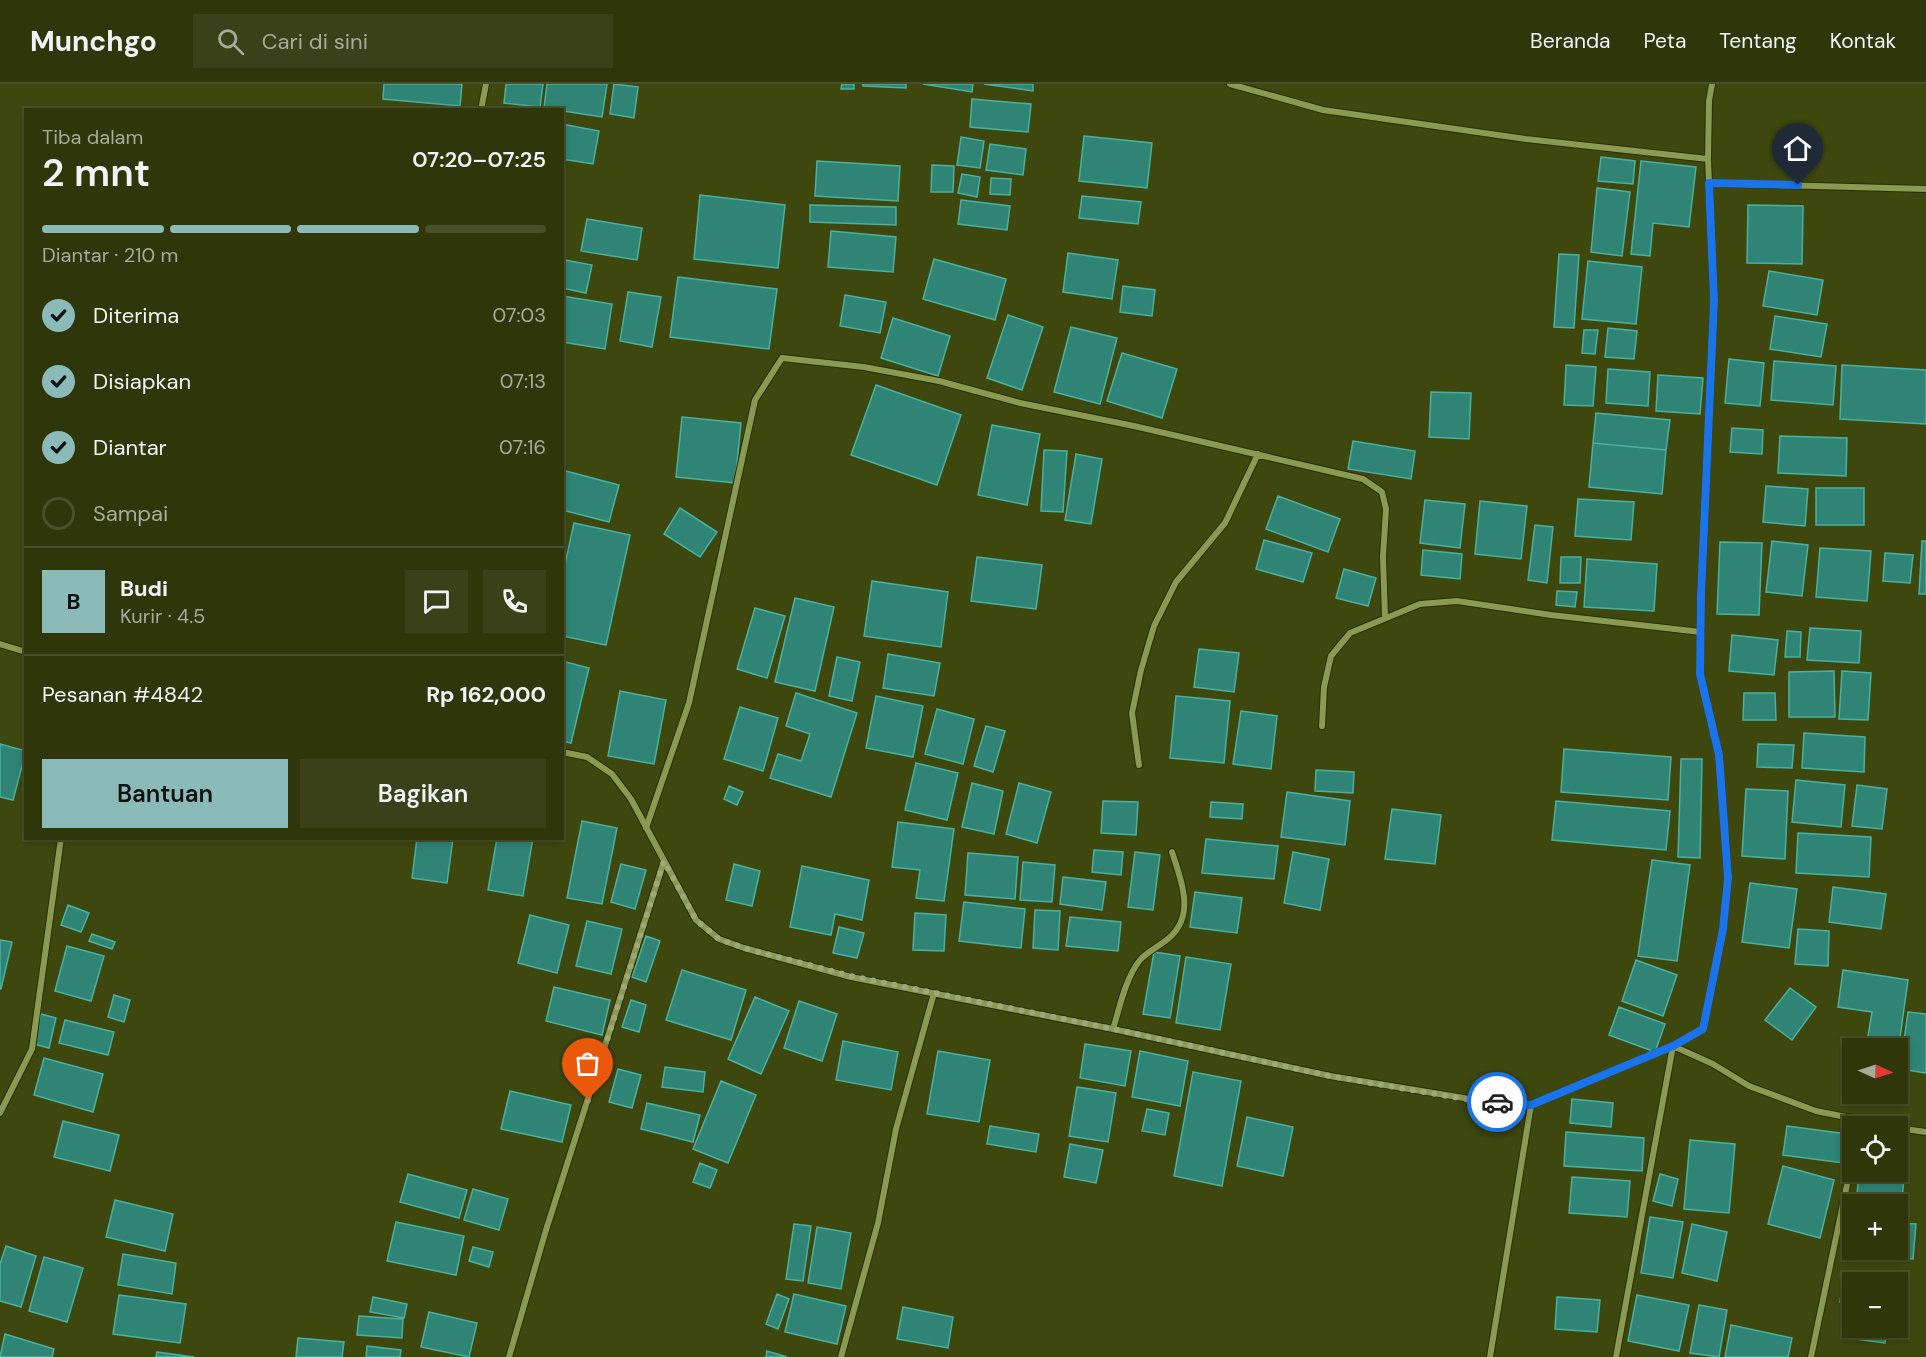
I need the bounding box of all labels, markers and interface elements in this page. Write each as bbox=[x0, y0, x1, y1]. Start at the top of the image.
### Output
search box bbox=[193, 14, 613, 68]
text: Munchgo bbox=[30, 23, 157, 60]
icon: search bbox=[214, 25, 247, 58]
text: Cari di sini bbox=[262, 27, 368, 56]
text: Beranda bbox=[1530, 27, 1611, 55]
text: Peta bbox=[1644, 27, 1686, 55]
text: Tentang bbox=[1719, 27, 1797, 55]
text: Kontak bbox=[1830, 27, 1896, 55]
pin bbox=[1772, 123, 1823, 185]
text: Tiba dalam bbox=[42, 124, 143, 150]
icon: home bbox=[1781, 132, 1814, 165]
text: 07:20–07:25 bbox=[412, 145, 546, 174]
text: 2 mnt bbox=[42, 147, 150, 198]
text: Diantar · 210 m bbox=[42, 242, 178, 268]
icon: check bbox=[42, 299, 75, 332]
text: Diterima bbox=[93, 301, 179, 330]
text: 07:03 bbox=[492, 302, 546, 328]
icon: check bbox=[42, 365, 75, 398]
text: Disiapkan bbox=[93, 367, 191, 396]
text: 07:13 bbox=[500, 368, 546, 394]
icon: check bbox=[42, 431, 75, 464]
text: Diantar bbox=[93, 433, 167, 462]
text: 07:16 bbox=[499, 434, 546, 460]
text: Sampai bbox=[93, 499, 168, 528]
button: chat bbox=[405, 570, 468, 633]
button: phone bbox=[483, 570, 546, 633]
text: Budi bbox=[120, 574, 168, 603]
text: B bbox=[66, 587, 81, 616]
text: Kurir · 4.5 bbox=[120, 603, 205, 629]
text: Pesanan #4842 bbox=[42, 680, 203, 709]
text: Rp 162,000 bbox=[426, 680, 546, 709]
button: Bantuan bbox=[42, 759, 288, 828]
button: Bagikan bbox=[300, 759, 546, 828]
pin bbox=[562, 1038, 613, 1100]
north arrow bbox=[1842, 1038, 1908, 1104]
map controls bbox=[1842, 1038, 1908, 1338]
icon: bag bbox=[571, 1047, 604, 1080]
courier bbox=[1467, 1072, 1527, 1132]
icon: car bbox=[1481, 1086, 1514, 1119]
button: locate bbox=[1842, 1116, 1908, 1182]
button: + bbox=[1842, 1194, 1908, 1260]
button: − bbox=[1842, 1272, 1908, 1338]

